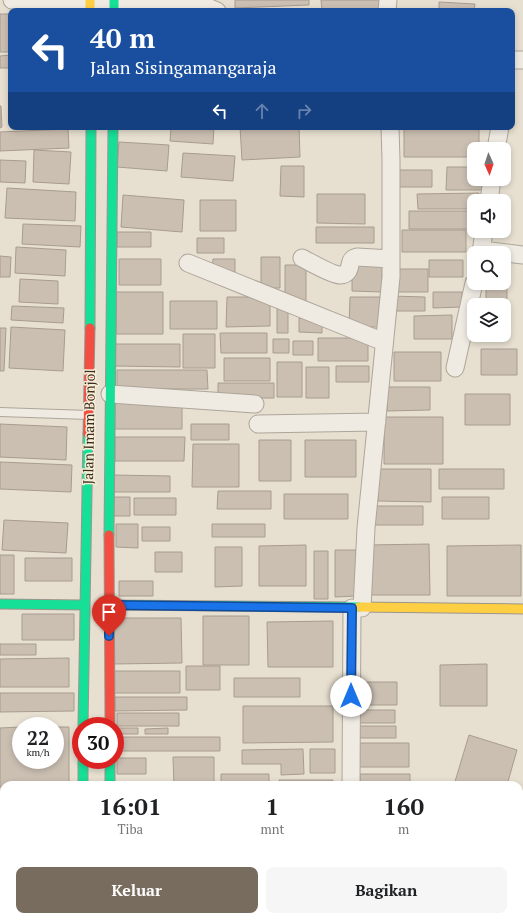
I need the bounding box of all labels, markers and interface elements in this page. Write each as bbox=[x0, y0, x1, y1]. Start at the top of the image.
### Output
text: 40 m bbox=[90, 19, 155, 56]
icon: left bbox=[24, 24, 76, 76]
text: Jalan Sisingamangaraja bbox=[90, 55, 276, 79]
icon: left bbox=[209, 100, 231, 122]
icon: ahead bbox=[251, 100, 273, 122]
icon: right bbox=[293, 100, 315, 122]
north arrow bbox=[467, 142, 511, 186]
map controls bbox=[467, 142, 511, 342]
button: sound bbox=[467, 194, 511, 238]
button: search bbox=[467, 246, 511, 290]
button: layers bbox=[467, 298, 511, 342]
street label: Jalan Imam Bonjol bbox=[78, 369, 99, 485]
pin bbox=[92, 595, 126, 636]
icon: arrive bbox=[98, 601, 120, 623]
position arrow bbox=[330, 675, 372, 717]
speed limit sign: 30 bbox=[72, 717, 124, 769]
text: 22 bbox=[27, 724, 49, 751]
text: km/h bbox=[26, 746, 50, 759]
text: 16:01 bbox=[99, 790, 162, 822]
text: 1 bbox=[266, 790, 279, 822]
text: 160 bbox=[383, 790, 424, 822]
text: Tiba bbox=[117, 820, 143, 838]
text: mnt bbox=[261, 820, 284, 838]
text: m bbox=[398, 820, 409, 838]
button: Keluar bbox=[16, 867, 258, 913]
button: Bagikan bbox=[266, 867, 507, 913]

